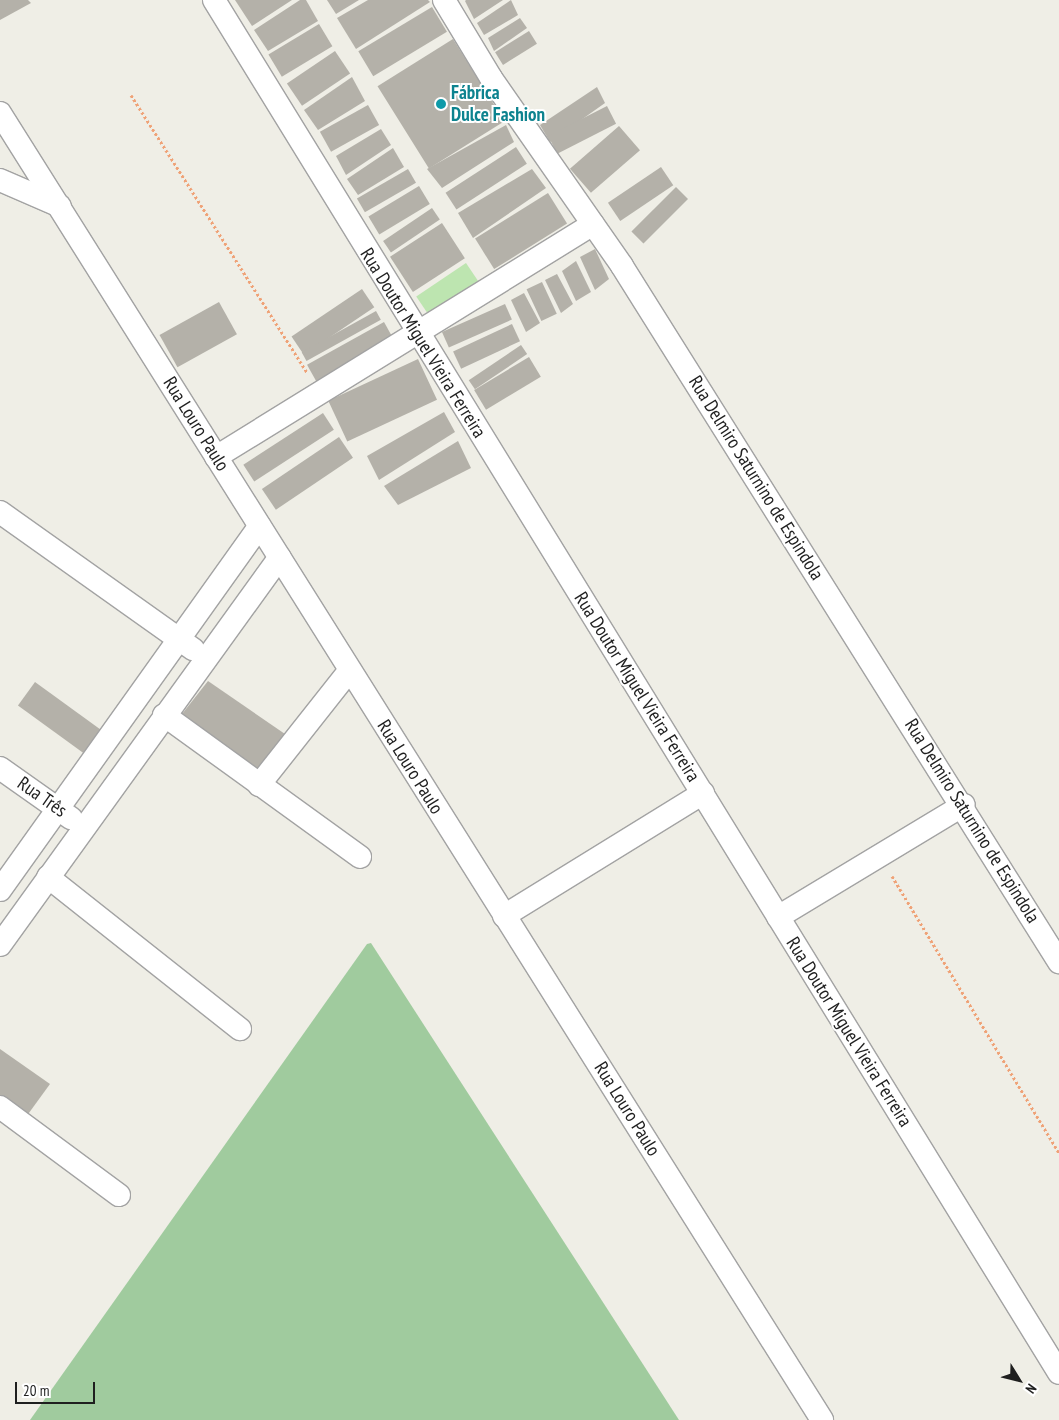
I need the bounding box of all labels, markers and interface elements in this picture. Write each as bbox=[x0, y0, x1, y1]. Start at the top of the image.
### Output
place label: Fábrica Dulce Fashion bbox=[451, 82, 545, 126]
marker: Fábrica Dulce Fashion bbox=[435, 98, 447, 110]
street label: Rua Doutor Miguel Vieira Ferreira bbox=[355, 244, 491, 442]
street label: Rua Delmiro Saturnino de Espindola bbox=[684, 372, 828, 584]
street label: Rua Louro Paulo bbox=[158, 373, 234, 475]
street label: Rua Doutor Miguel Vieira Ferreira bbox=[569, 588, 705, 786]
street label: Rua Delmiro Saturnino de Espindola bbox=[900, 715, 1044, 927]
street label: Rua Louro Paulo bbox=[372, 716, 448, 818]
street label: Rua Três bbox=[13, 772, 71, 822]
street label: Rua Doutor Miguel Vieira Ferreira bbox=[781, 933, 917, 1131]
street label: Rua Louro Paulo bbox=[589, 1058, 665, 1160]
north arrow bbox=[994, 1355, 1044, 1405]
scale bar bbox=[18, 1372, 98, 1404]
text: N bbox=[1022, 1380, 1041, 1397]
text: 20 m bbox=[23, 1381, 49, 1400]

